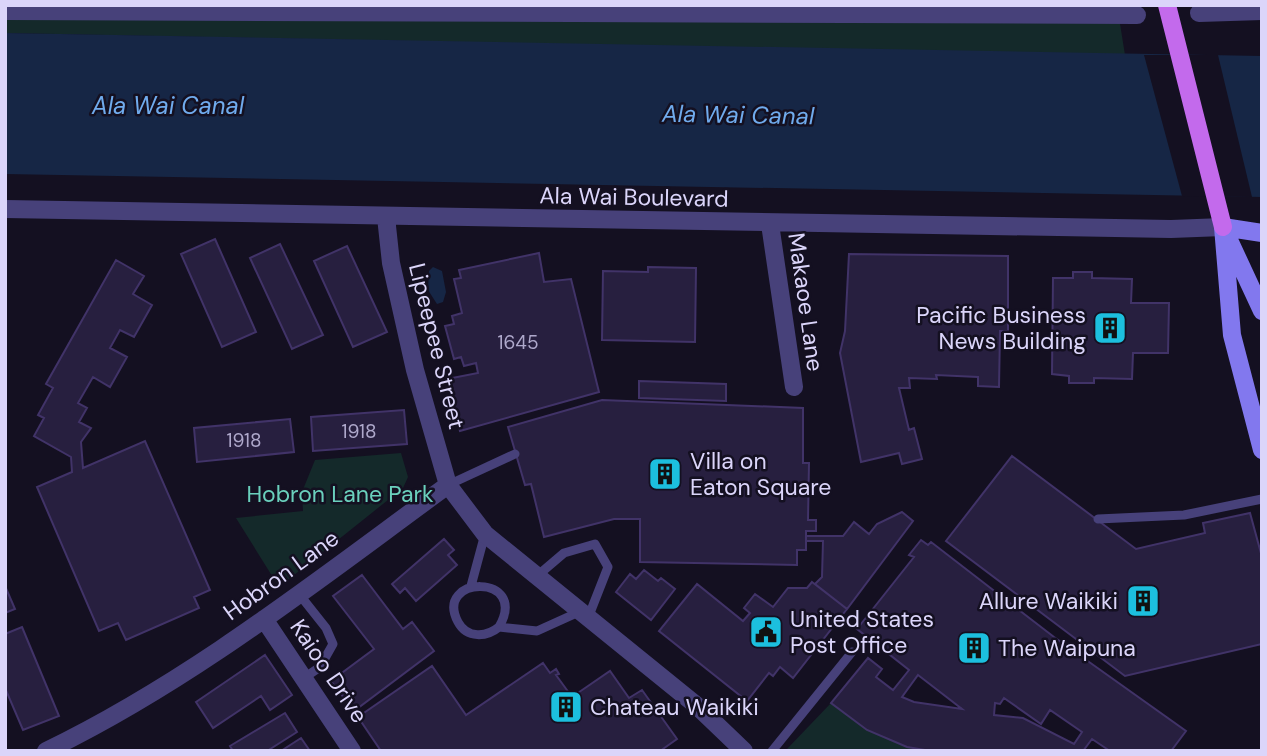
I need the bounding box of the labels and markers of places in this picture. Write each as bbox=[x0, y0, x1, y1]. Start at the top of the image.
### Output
place label: Pacific Business News Building bbox=[916, 300, 1086, 356]
building icon: Pacific Business News Building bbox=[1091, 309, 1129, 347]
place label: Villa on Eaton Square bbox=[690, 446, 831, 502]
building icon: Villa on Eaton Square bbox=[646, 455, 684, 493]
building icon: Allure Waikiki bbox=[1124, 582, 1162, 620]
place label: Allure Waikiki bbox=[979, 586, 1118, 616]
place label: United States Post Office bbox=[790, 604, 934, 660]
public building icon: United States Post Office bbox=[747, 613, 785, 651]
building icon: The Waipuna bbox=[955, 629, 993, 667]
place label: The Waipuna bbox=[998, 633, 1136, 663]
building icon: Chateau Waikiki bbox=[547, 688, 585, 726]
place label: Chateau Waikiki bbox=[590, 692, 759, 722]

